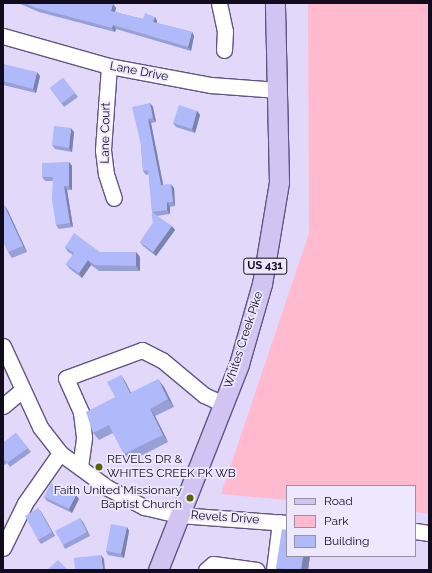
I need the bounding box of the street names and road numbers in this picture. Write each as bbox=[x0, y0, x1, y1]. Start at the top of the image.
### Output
street label: Lane Drive bbox=[109, 59, 169, 85]
street label: Lane Court bbox=[98, 102, 114, 164]
road number: US 431 bbox=[243, 257, 287, 275]
street label: Whites Creek Pike bbox=[222, 290, 266, 390]
street label: Revels Drive bbox=[190, 508, 260, 528]

